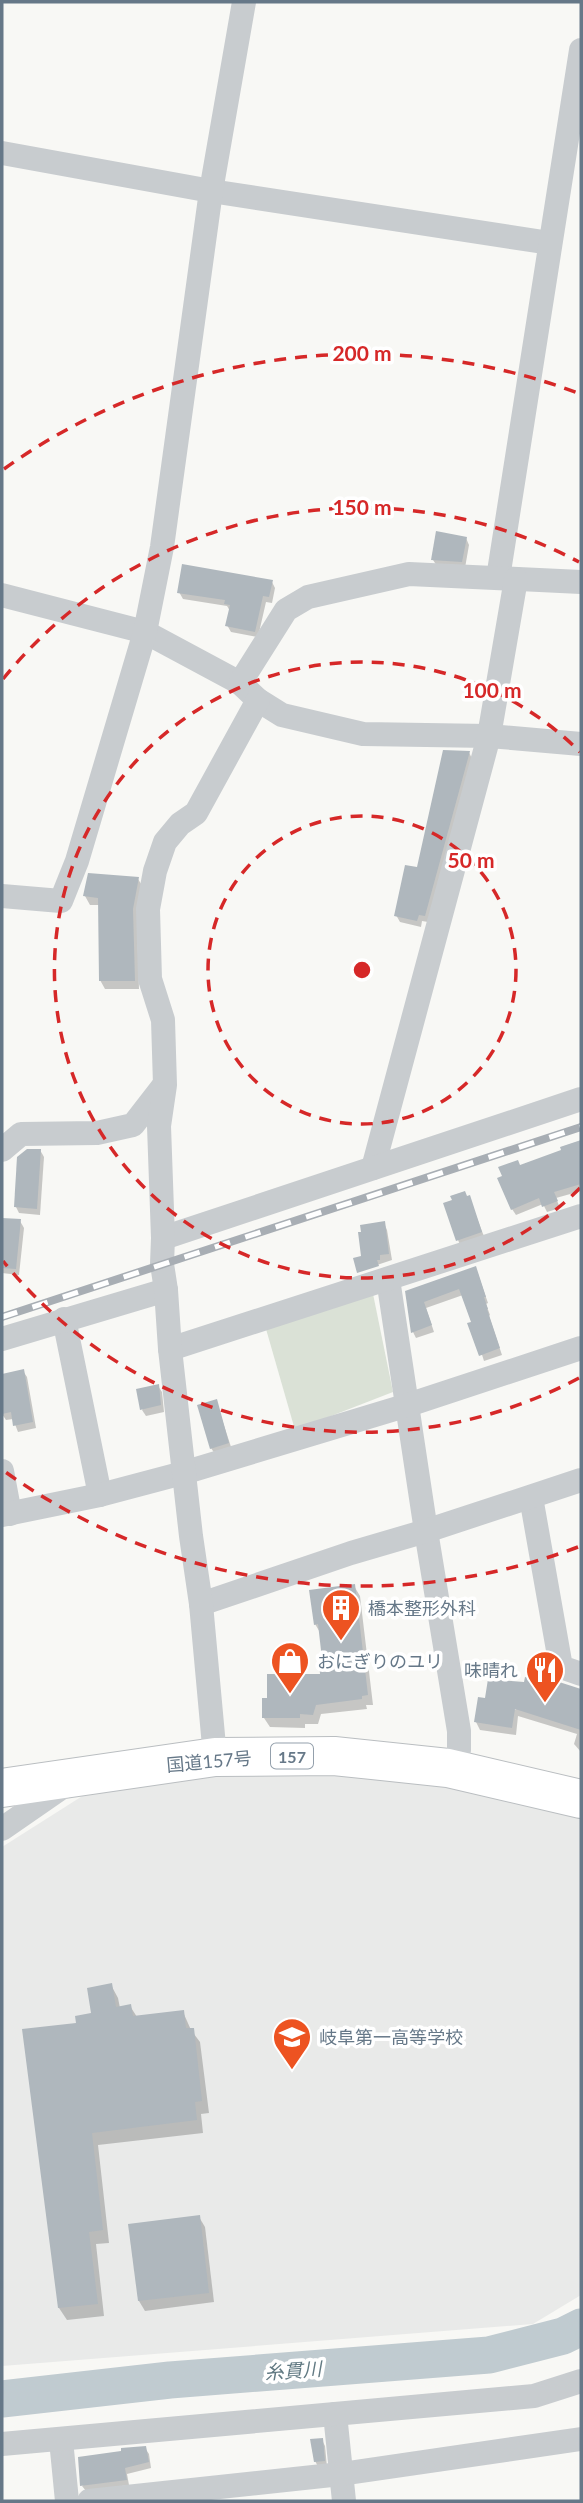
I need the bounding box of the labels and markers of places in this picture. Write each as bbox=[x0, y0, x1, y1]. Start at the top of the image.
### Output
centre of rings bbox=[350, 958, 374, 982]
building icon: 橋本整形外科 bbox=[320, 1587, 362, 1642]
place label: 橋本整形外科 bbox=[368, 1597, 476, 1619]
shop icon: おにぎりのユリ bbox=[269, 1640, 311, 1695]
restaurant icon: 味晴れ bbox=[524, 1649, 566, 1704]
place label: おにぎりのユリ bbox=[317, 1650, 443, 1672]
place label: 味晴れ bbox=[464, 1659, 518, 1681]
school or university icon: 岐阜第一高等学校 bbox=[271, 2016, 313, 2071]
place label: 岐阜第一高等学校 bbox=[319, 2026, 463, 2048]

